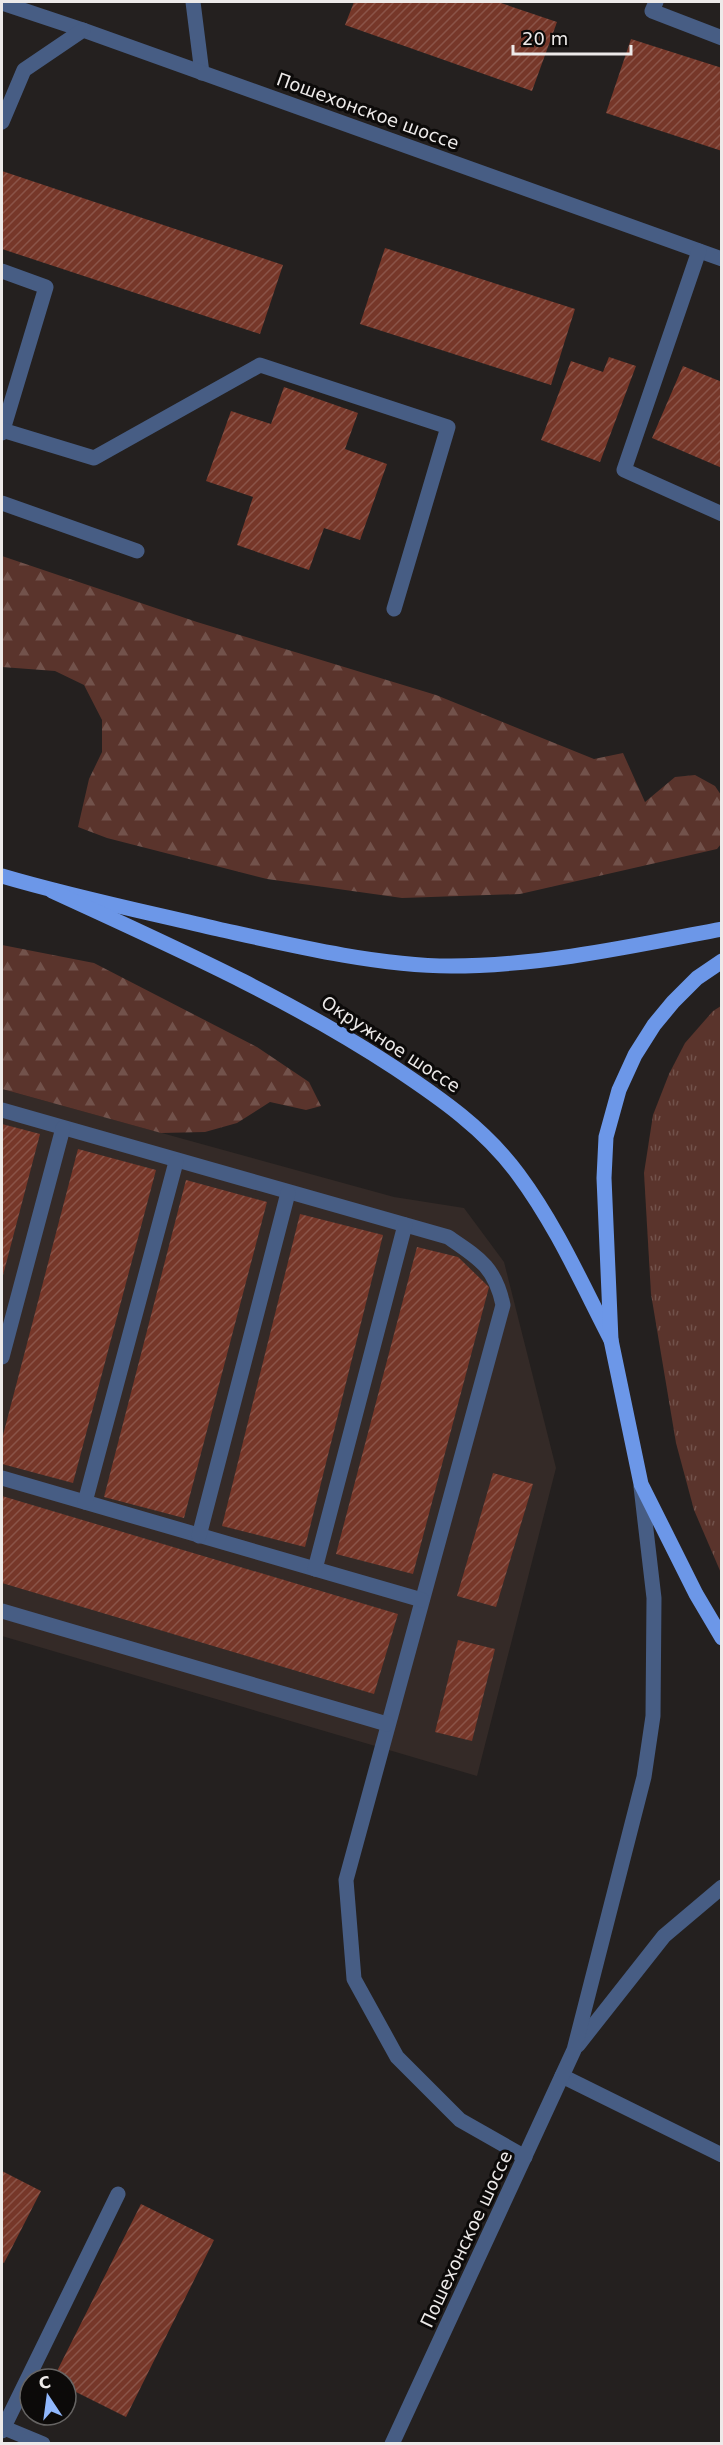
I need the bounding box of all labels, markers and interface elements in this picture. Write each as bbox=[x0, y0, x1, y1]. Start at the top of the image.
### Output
scale bar bbox=[513, 18, 632, 56]
text: 20 m bbox=[522, 28, 568, 49]
street label: Пошехонское шоссе bbox=[274, 68, 462, 154]
street label: Окружное шоссе bbox=[318, 991, 464, 1097]
street label: Пошехонское шоссе bbox=[416, 2147, 516, 2331]
north arrow bbox=[18, 2367, 78, 2427]
text: С bbox=[37, 2372, 53, 2393]

